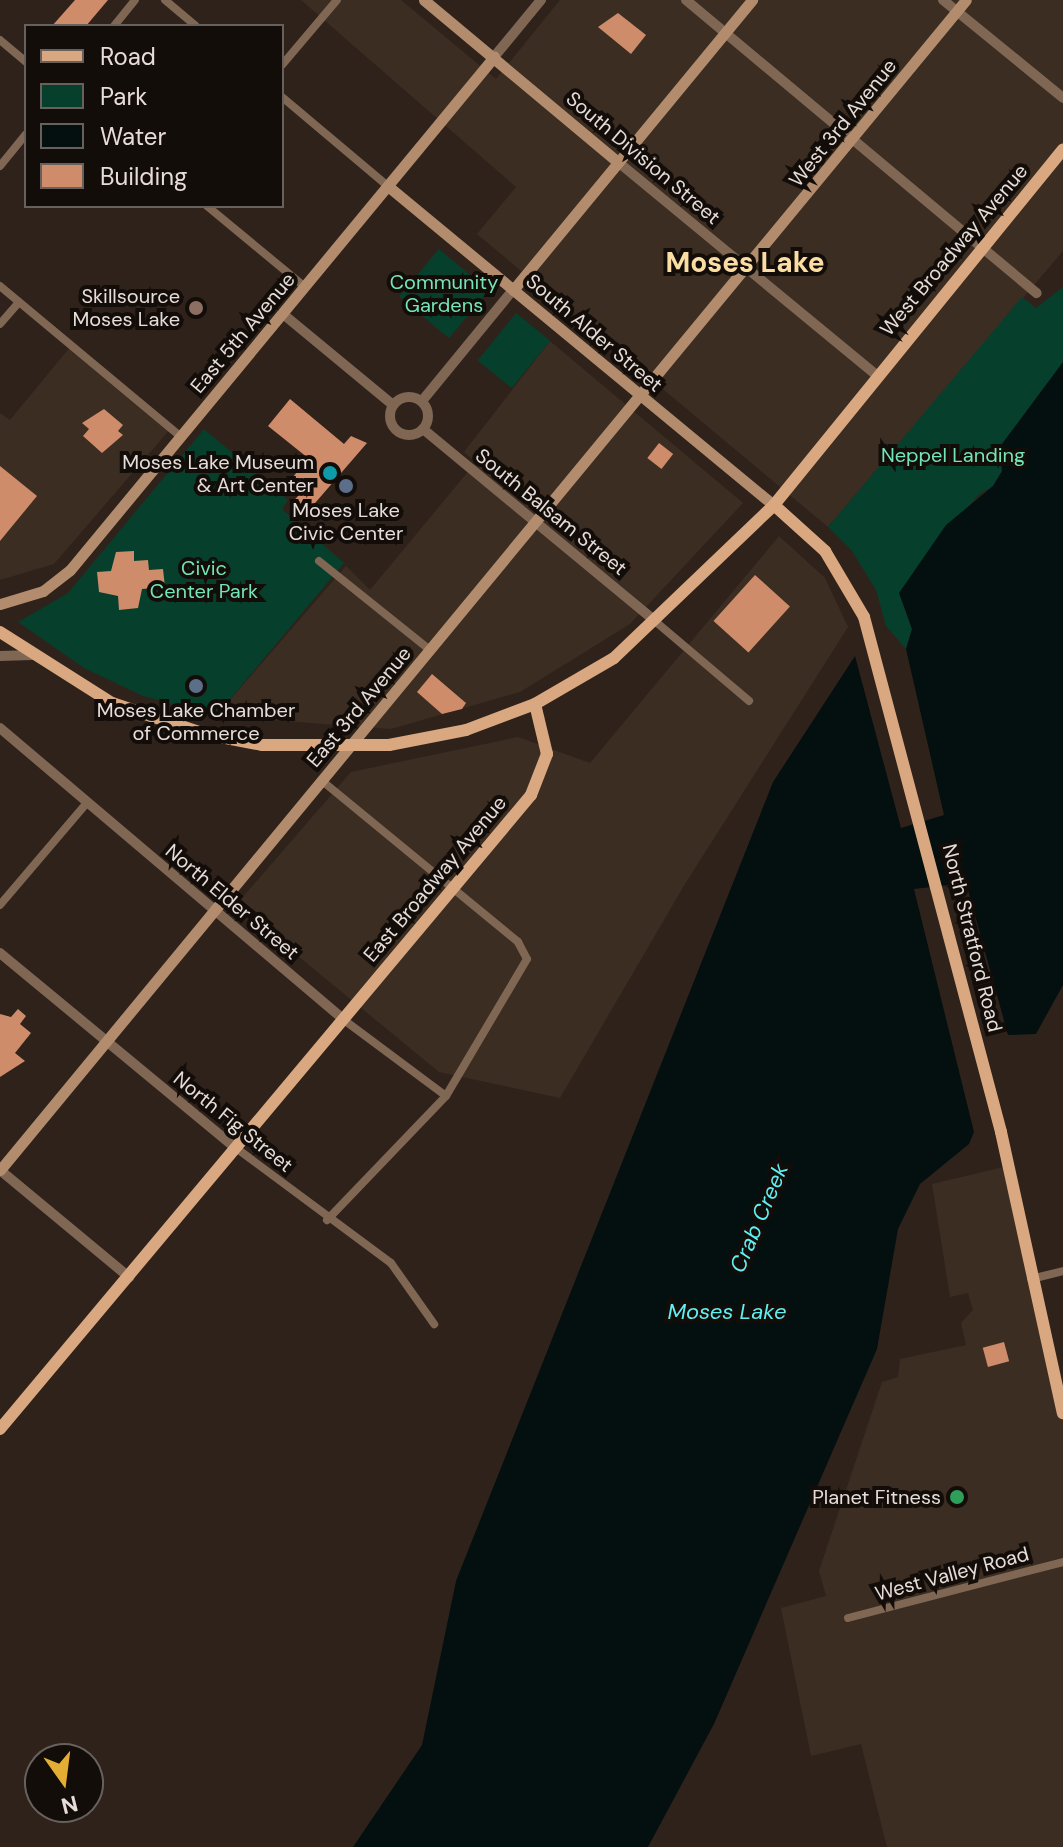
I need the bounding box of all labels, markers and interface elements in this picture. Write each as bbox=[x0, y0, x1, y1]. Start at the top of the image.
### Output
legend bbox=[24, 24, 284, 208]
text: Road bbox=[100, 41, 156, 72]
street label: West 3rd Avenue bbox=[784, 54, 902, 192]
text: Park bbox=[100, 81, 147, 112]
street label: South Division Street bbox=[561, 87, 725, 229]
text: Water bbox=[100, 121, 166, 152]
street label: West Broadway Avenue bbox=[875, 159, 1033, 341]
text: Building bbox=[100, 161, 187, 192]
district label: Moses Lake bbox=[665, 246, 825, 280]
street label: East 5th Avenue bbox=[186, 268, 300, 398]
street label: South Alder Street bbox=[521, 269, 667, 397]
park label: Community Gardens bbox=[390, 270, 498, 317]
place label: Skillsource Moses Lake bbox=[72, 284, 180, 331]
marker: Skillsource Moses Lake bbox=[187, 299, 205, 317]
park label: Neppel Landing bbox=[881, 443, 1025, 467]
street label: South Balsam Street bbox=[471, 444, 631, 580]
place label: Moses Lake Museum & Art Center bbox=[122, 450, 314, 497]
marker: Moses Lake Museum & Art Center bbox=[321, 464, 339, 482]
marker: Moses Lake Civic Center bbox=[337, 477, 355, 495]
place label: Moses Lake Civic Center bbox=[289, 498, 403, 545]
park label: Civic Center Park bbox=[150, 557, 258, 604]
street label: East 3rd Avenue bbox=[302, 642, 416, 772]
marker: Moses Lake Chamber of Commerce bbox=[187, 677, 205, 695]
place label: Moses Lake Chamber of Commerce bbox=[97, 698, 295, 745]
street label: East Broadway Avenue bbox=[359, 791, 511, 967]
street label: North Elder Street bbox=[160, 839, 304, 965]
street label: North Stratford Road bbox=[937, 842, 1007, 1034]
street label: North Fig Street bbox=[169, 1067, 297, 1177]
water label: Crab Creek bbox=[724, 1159, 794, 1277]
water label: Moses Lake bbox=[667, 1299, 787, 1325]
place label: Planet Fitness bbox=[812, 1485, 941, 1509]
marker: Planet Fitness bbox=[948, 1488, 966, 1506]
street label: West Valley Road bbox=[872, 1542, 1032, 1606]
north arrow bbox=[24, 1743, 104, 1823]
text: N bbox=[58, 1789, 81, 1821]

